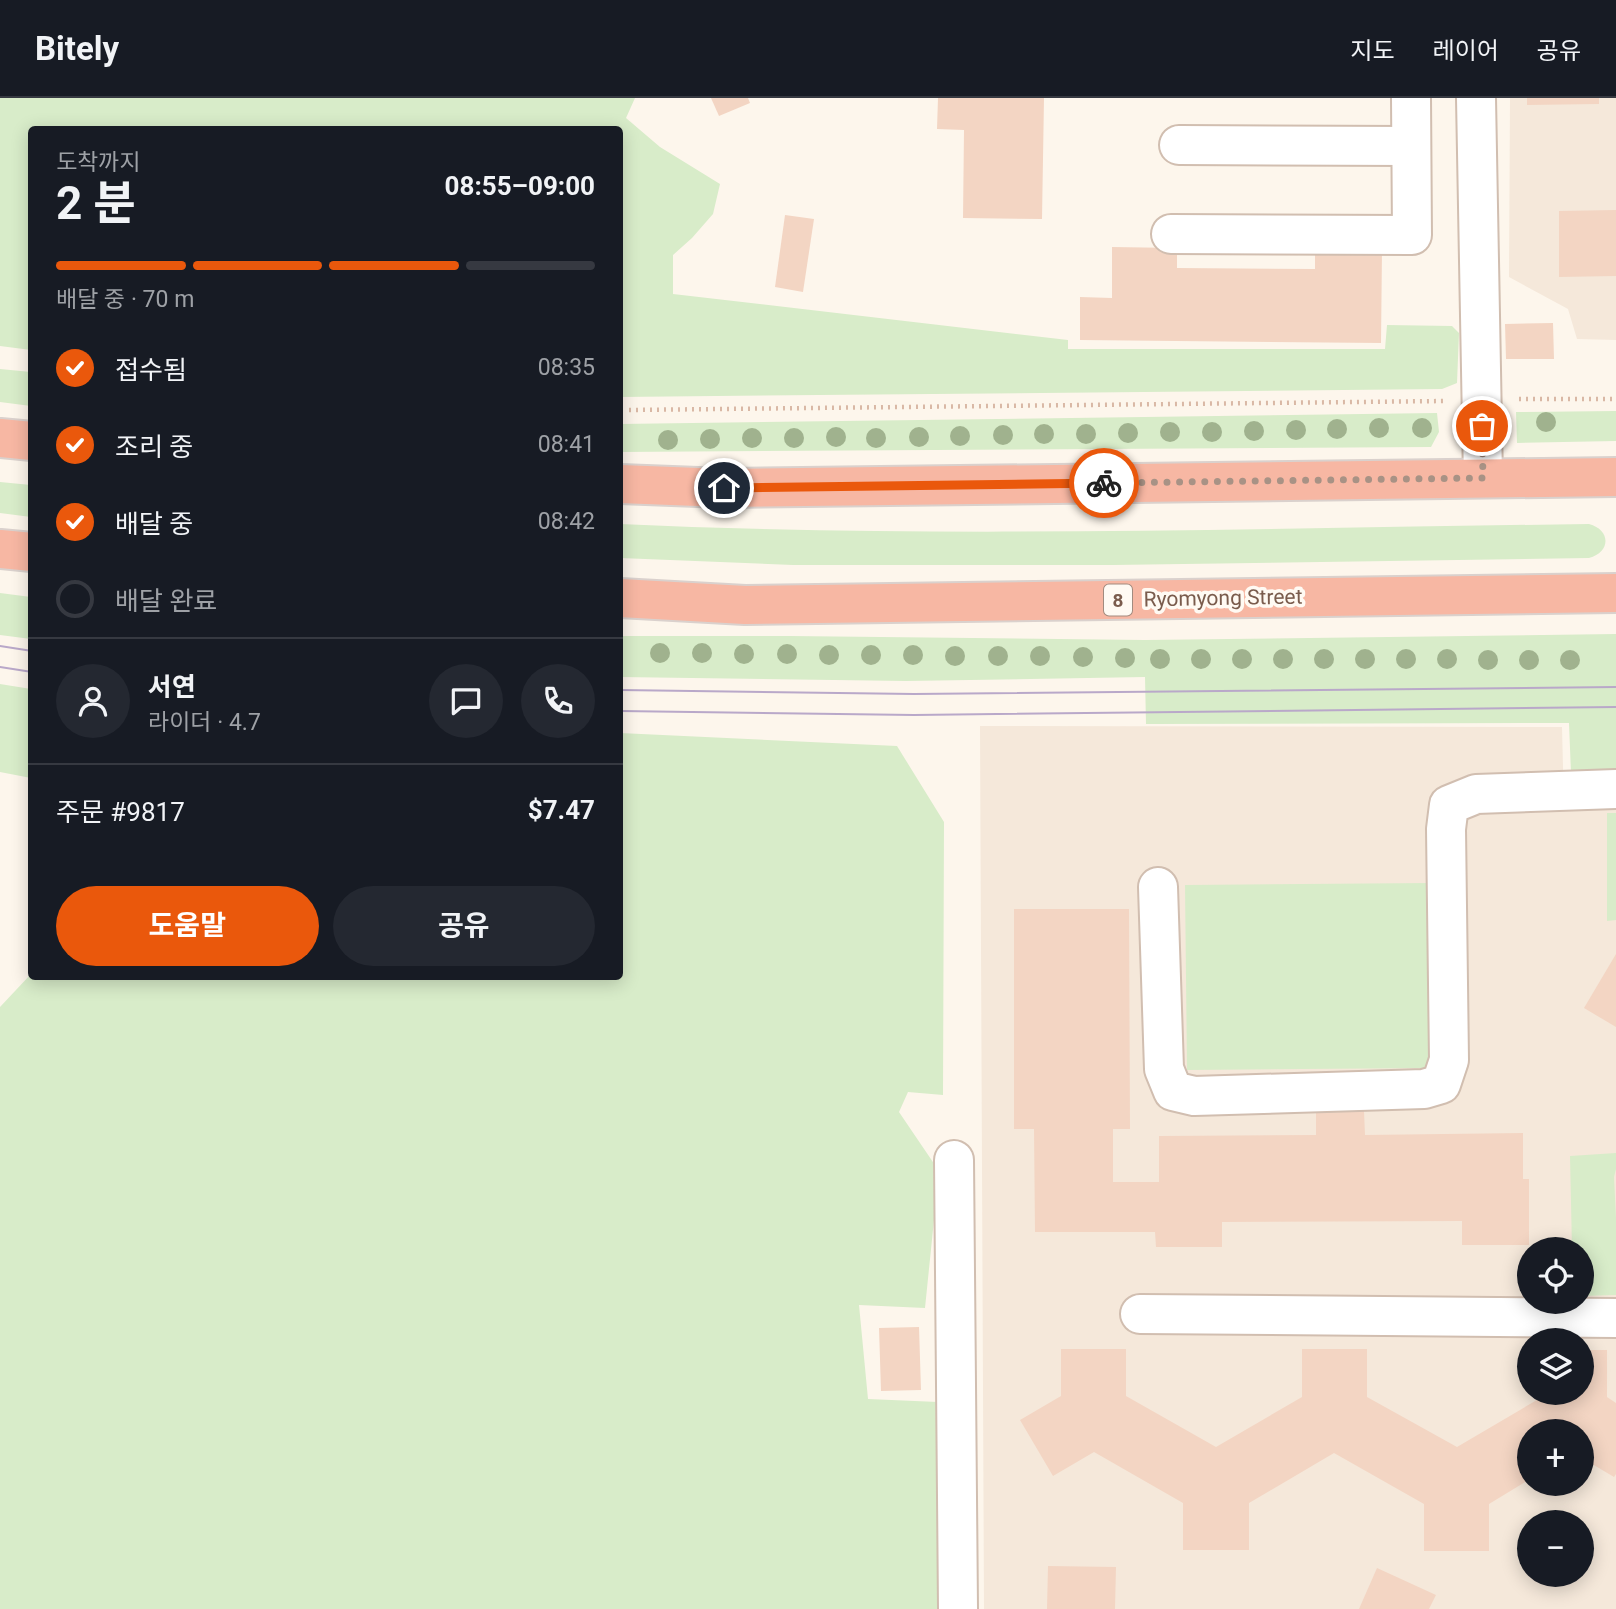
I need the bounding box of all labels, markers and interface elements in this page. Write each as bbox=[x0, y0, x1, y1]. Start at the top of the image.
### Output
text: Bitely bbox=[35, 29, 119, 68]
text: 지도 bbox=[1350, 37, 1395, 65]
text: 레이어 bbox=[1433, 37, 1499, 65]
text: 공유 bbox=[1537, 37, 1581, 65]
text: 도착까지 bbox=[56, 149, 141, 176]
text: 08:55–09:00 bbox=[445, 171, 595, 201]
text: 2 분 bbox=[56, 176, 136, 230]
text: 배달 중 · 70 m bbox=[56, 286, 194, 313]
icon: check bbox=[56, 349, 94, 387]
text: 08:35 bbox=[538, 354, 595, 381]
text: 접수됨 bbox=[115, 355, 187, 385]
pin bbox=[1452, 396, 1512, 456]
icon: bag bbox=[1463, 407, 1501, 445]
icon: check bbox=[56, 426, 94, 464]
text: 08:41 bbox=[538, 431, 595, 458]
text: 조리 중 bbox=[115, 432, 193, 462]
courier bbox=[1069, 448, 1139, 518]
pin bbox=[694, 458, 754, 518]
icon: bike bbox=[1085, 464, 1123, 502]
icon: home bbox=[705, 469, 743, 507]
icon: check bbox=[56, 503, 94, 541]
text: 08:42 bbox=[538, 508, 595, 535]
text: 배달 중 bbox=[115, 509, 193, 539]
road number: 8 bbox=[1104, 584, 1132, 615]
street label: Ryomyong Street bbox=[1143, 585, 1303, 611]
text: 배달 완료 bbox=[115, 586, 217, 616]
button: person bbox=[56, 664, 130, 738]
button: chat bbox=[429, 664, 503, 738]
button: phone bbox=[521, 664, 595, 738]
text: 서연 bbox=[148, 672, 196, 702]
text: 라이더 · 4.7 bbox=[148, 709, 261, 736]
text: $7.47 bbox=[528, 795, 595, 825]
text: 주문 #9817 bbox=[56, 797, 185, 827]
button: 도움말 bbox=[56, 886, 319, 966]
button: 공유 bbox=[333, 886, 595, 966]
map controls bbox=[1517, 1237, 1594, 1587]
button: locate bbox=[1517, 1237, 1594, 1314]
button: layers bbox=[1517, 1328, 1594, 1405]
button: + bbox=[1517, 1419, 1594, 1496]
button: − bbox=[1517, 1510, 1594, 1587]

